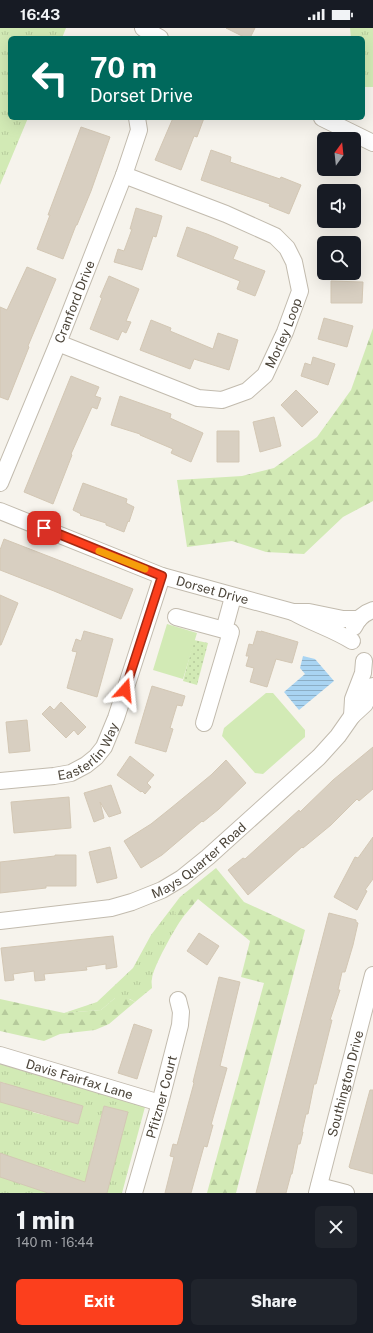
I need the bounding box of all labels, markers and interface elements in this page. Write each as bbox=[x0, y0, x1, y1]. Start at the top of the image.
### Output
text: 16:43 bbox=[20, 6, 60, 23]
text: 70 m bbox=[90, 51, 157, 84]
icon: left bbox=[24, 52, 76, 104]
text: Dorset Drive bbox=[90, 85, 193, 106]
north arrow bbox=[317, 132, 361, 176]
map controls bbox=[317, 132, 361, 280]
button: sound bbox=[317, 184, 361, 228]
button: search bbox=[317, 236, 361, 280]
street label: Cranford Drive bbox=[51, 258, 97, 345]
street label: Morley Loop bbox=[262, 296, 304, 370]
pin bbox=[27, 511, 61, 545]
icon: arrive bbox=[33, 517, 55, 539]
street label: Dorset Drive bbox=[175, 573, 250, 607]
position arrow bbox=[104, 669, 146, 711]
street label: Easterlin Way bbox=[56, 720, 121, 783]
street label: Mays Quarter Road bbox=[149, 819, 249, 901]
street label: Southington Drive bbox=[324, 1029, 366, 1138]
street label: Pfitzner Court bbox=[143, 1054, 179, 1140]
street label: Davis Fairfax Lane bbox=[24, 1056, 135, 1102]
text: 1 min bbox=[16, 1206, 75, 1234]
button: close bbox=[315, 1206, 357, 1248]
text: 140 m · 16:44 bbox=[16, 1235, 94, 1250]
button: Exit bbox=[16, 1279, 183, 1325]
button: Share bbox=[191, 1279, 357, 1325]

